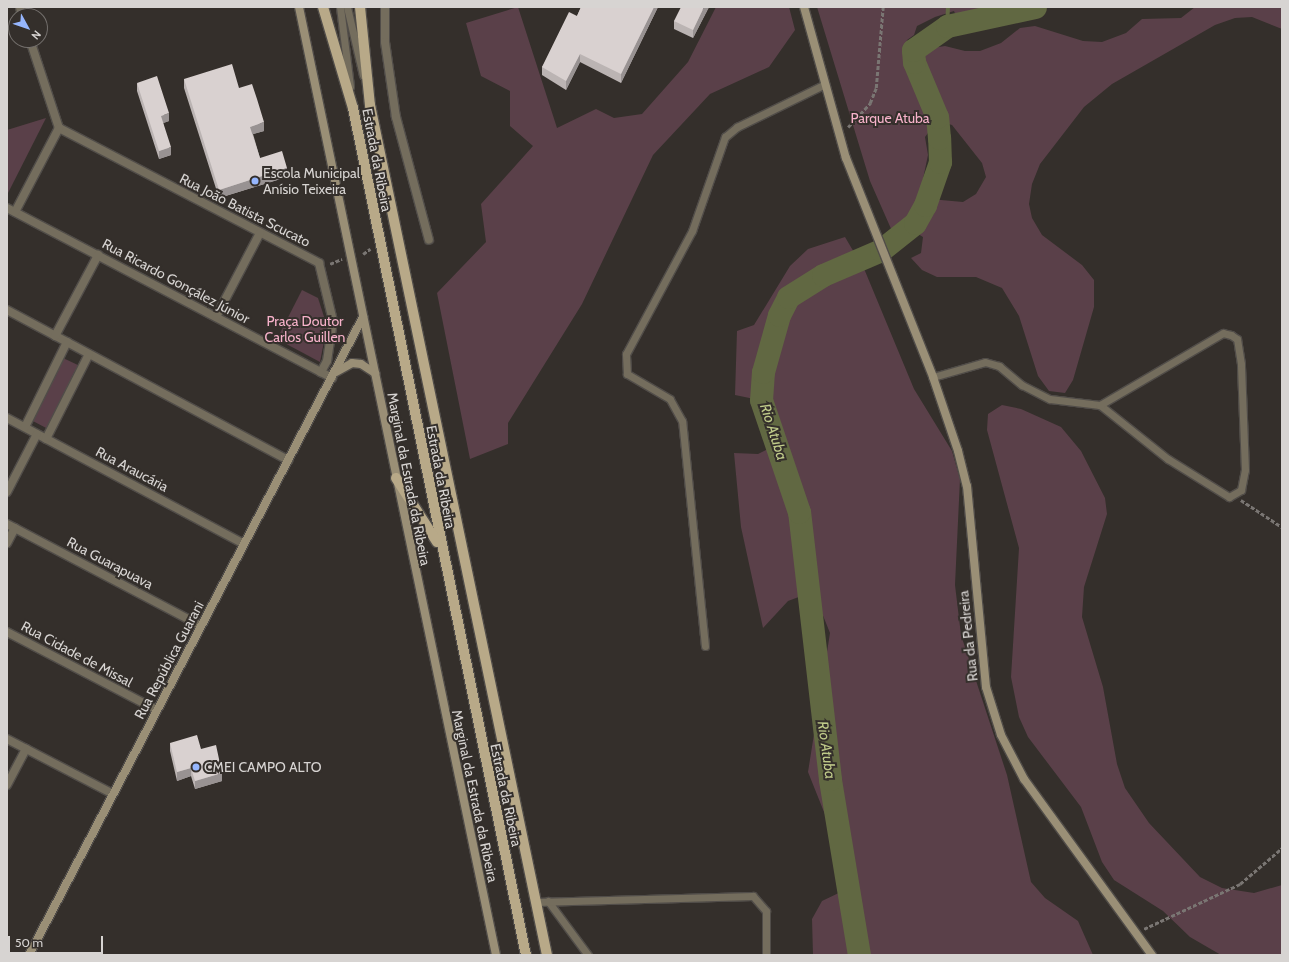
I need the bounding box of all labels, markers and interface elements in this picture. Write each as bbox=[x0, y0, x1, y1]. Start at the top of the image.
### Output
north arrow bbox=[8, 8, 48, 48]
text: N bbox=[29, 28, 44, 43]
street label: Estrada da Ribeira bbox=[359, 107, 395, 213]
park label: Parque Atuba bbox=[850, 110, 930, 126]
place label: Escola Municipal Anísio Teixeira bbox=[263, 165, 360, 198]
street label: Rua João Batista Scucato bbox=[177, 170, 313, 250]
marker: Escola Municipal Anísio Teixeira bbox=[250, 176, 260, 186]
street label: Rua Ricardo Gonçález Júnior bbox=[99, 235, 253, 327]
park label: Praça Doutor Carlos Guillen bbox=[265, 313, 345, 346]
street label: Marginal da Estrada da Ribeira bbox=[384, 391, 434, 567]
water label: Rio Atuba bbox=[755, 401, 791, 463]
street label: Estrada da Ribeira bbox=[423, 424, 459, 530]
street label: Rua Araucária bbox=[93, 443, 171, 495]
street label: Rua Guarapuava bbox=[64, 533, 156, 593]
street label: Rua da Pedreira bbox=[955, 590, 981, 682]
street label: Rua República Guarani bbox=[131, 598, 207, 722]
street label: Rua Cidade de Missal bbox=[18, 617, 136, 691]
street label: Marginal da Estrada da Ribeira bbox=[448, 708, 502, 884]
water label: Rio Atuba bbox=[813, 720, 839, 780]
street label: Estrada da Ribeira bbox=[487, 742, 525, 848]
place label: CMEI CAMPO ALTO bbox=[204, 759, 321, 775]
marker: CMEI CAMPO ALTO bbox=[191, 762, 201, 772]
scale bar bbox=[10, 928, 105, 954]
text: 50 m bbox=[15, 935, 43, 950]

